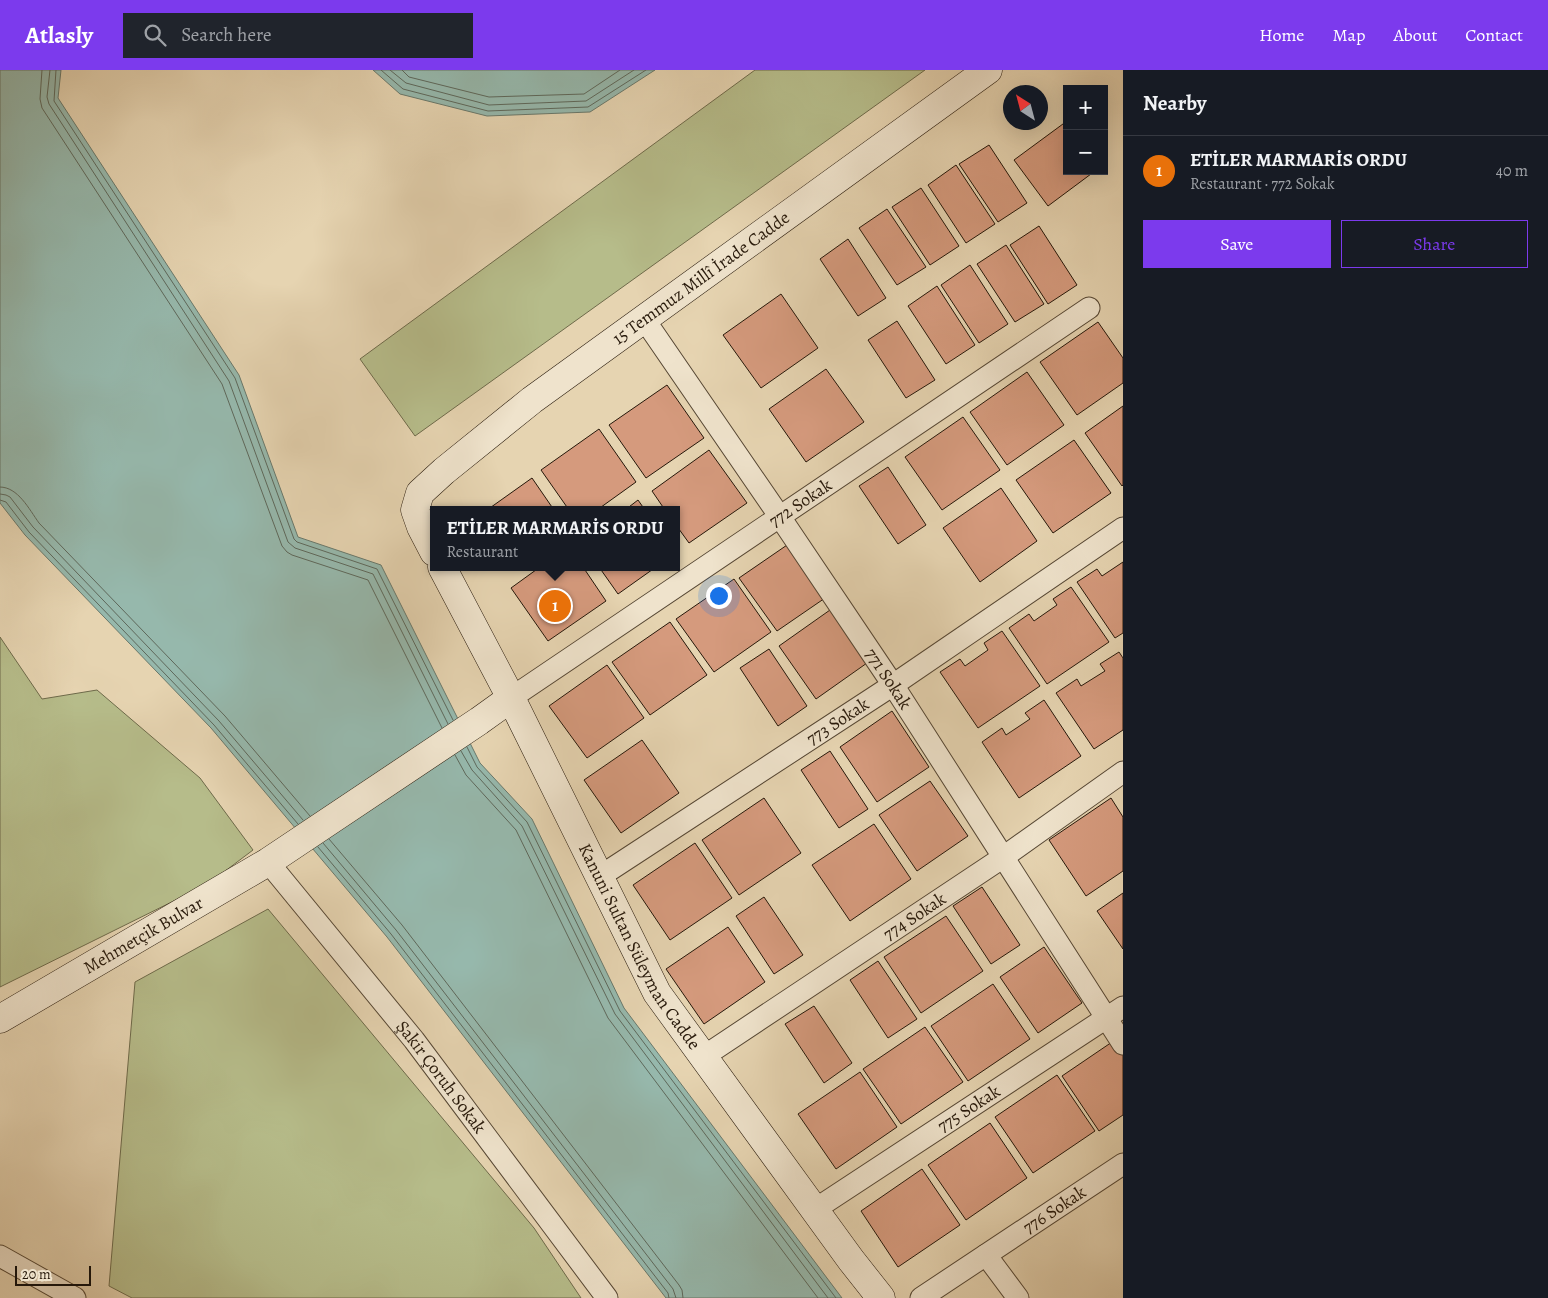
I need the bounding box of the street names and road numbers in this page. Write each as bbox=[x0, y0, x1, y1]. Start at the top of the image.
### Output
street label: 15 Temmuz Millî İrade Cadde bbox=[607, 206, 794, 350]
street label: 772 Sokak bbox=[764, 473, 837, 533]
street label: 771 Sokak bbox=[860, 643, 918, 714]
street label: 773 Sokak bbox=[802, 692, 874, 750]
street label: Kanuni Sultan Süleyman Cadde bbox=[573, 839, 706, 1054]
street label: 774 Sokak bbox=[878, 887, 951, 946]
street label: Mehmetçik Bulvar bbox=[79, 891, 208, 980]
street label: Şakir Çoruh Sokak bbox=[391, 1015, 492, 1138]
street label: 775 Sokak bbox=[933, 1079, 1005, 1138]
street label: 776 Sokak bbox=[1018, 1180, 1091, 1239]

